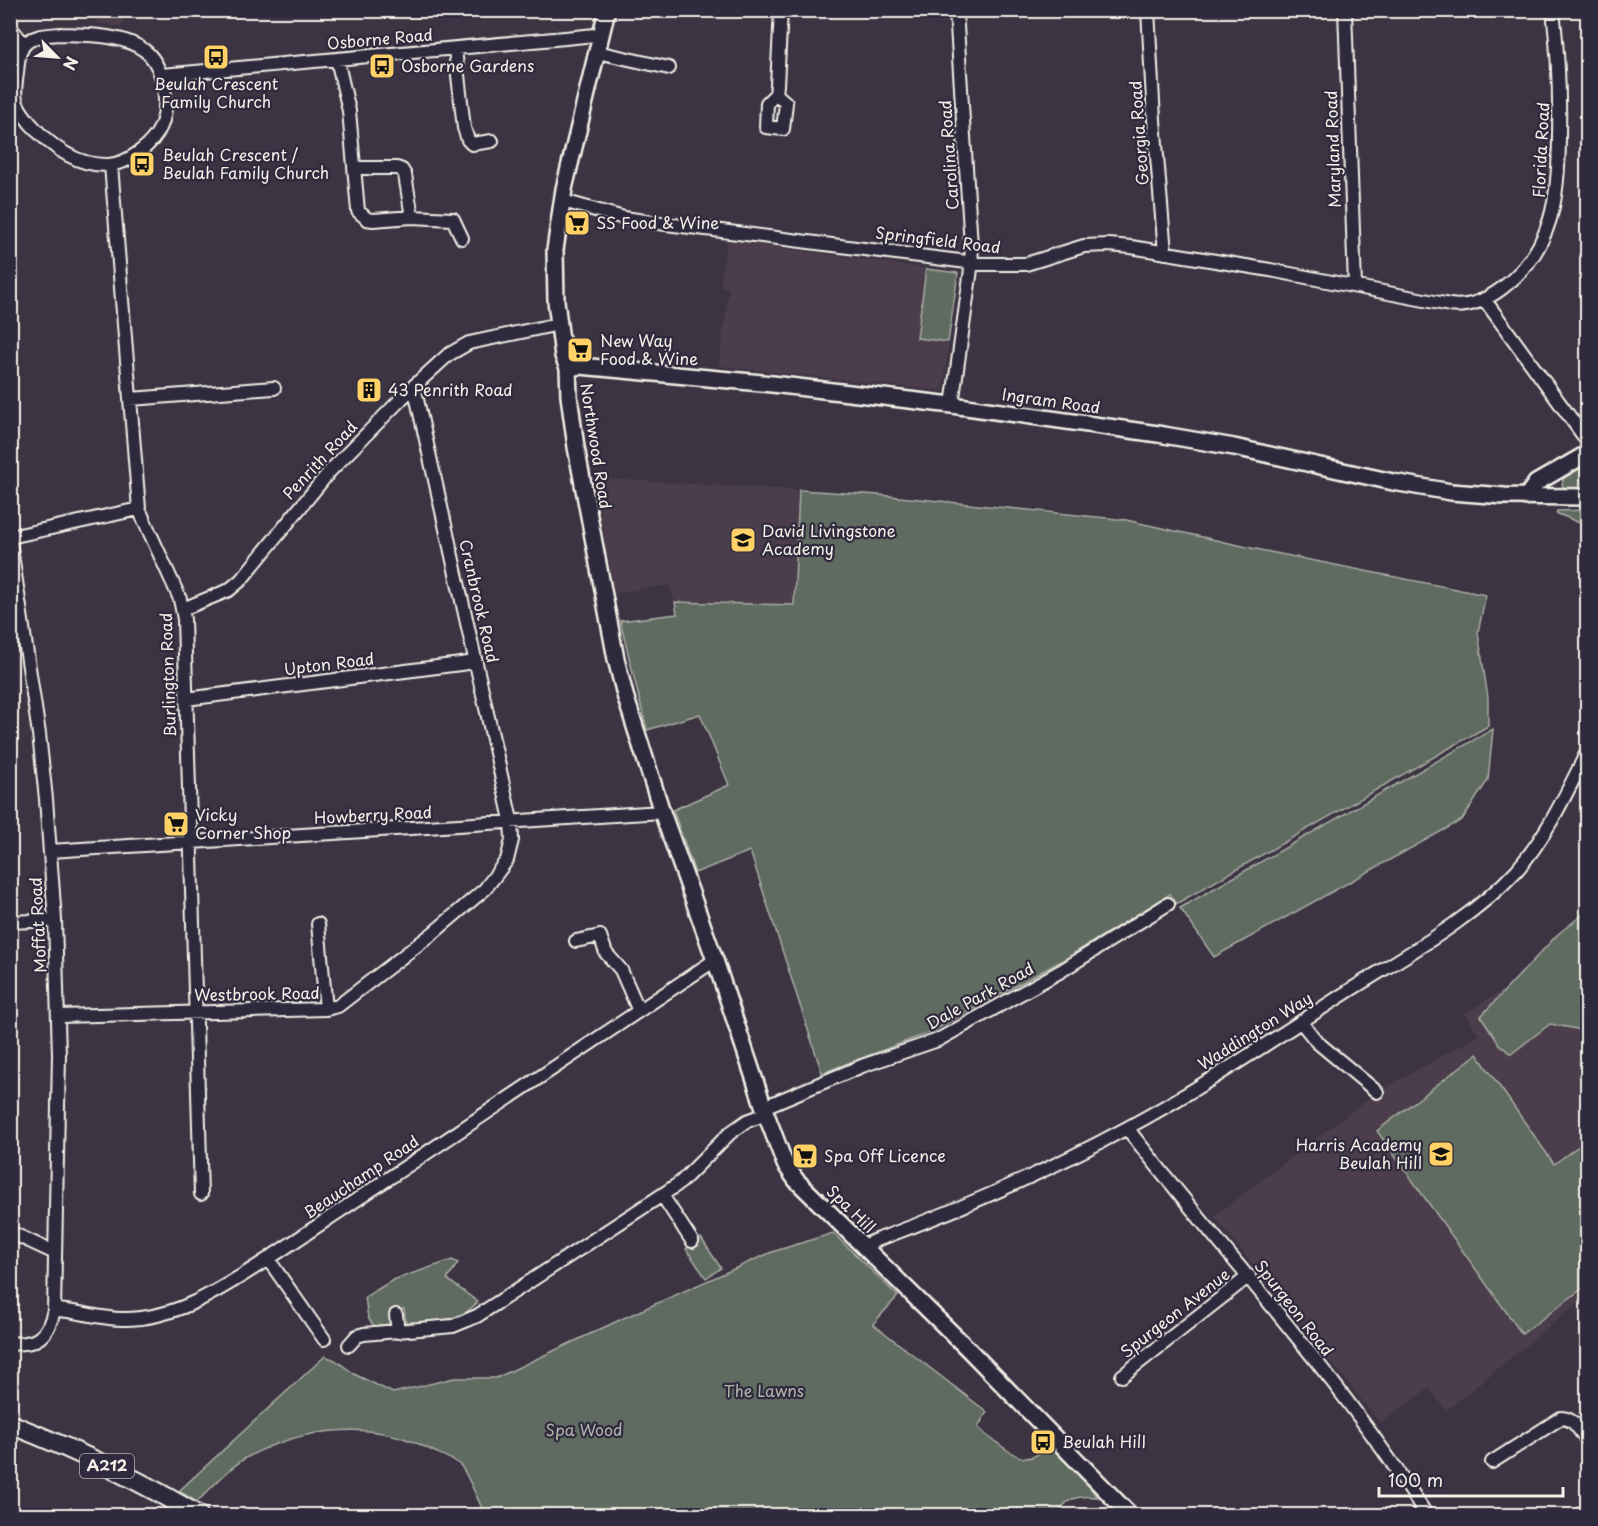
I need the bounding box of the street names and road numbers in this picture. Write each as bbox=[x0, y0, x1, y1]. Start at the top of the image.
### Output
street label: Osborne Road bbox=[326, 21, 434, 55]
street label: Georgia Road bbox=[1122, 80, 1154, 186]
street label: Maryland Road bbox=[1318, 90, 1346, 208]
street label: Carolina Road bbox=[932, 99, 964, 211]
street label: Florida Road bbox=[1526, 101, 1554, 198]
street label: Springfield Road bbox=[874, 219, 1002, 259]
street label: Northwood Road bbox=[575, 381, 619, 510]
street label: Ingram Road bbox=[1000, 381, 1102, 419]
street label: Penrith Road bbox=[276, 415, 362, 504]
street label: Cranbrook Road bbox=[454, 537, 506, 665]
street label: Burlington Road bbox=[153, 612, 181, 738]
street label: Upton Road bbox=[282, 646, 375, 680]
street label: Howberry Road bbox=[313, 799, 433, 829]
street label: Moffat Road bbox=[23, 877, 51, 973]
street label: Dale Park Road bbox=[921, 956, 1038, 1035]
street label: Westbrook Road bbox=[194, 980, 320, 1006]
street label: Waddington Way bbox=[1193, 985, 1316, 1075]
street label: Beauchamp Road bbox=[298, 1129, 423, 1224]
street label: Spa Hill bbox=[822, 1179, 882, 1238]
street label: Spurgeon Road bbox=[1250, 1254, 1340, 1361]
street label: Spurgeon Avenue bbox=[1115, 1262, 1234, 1363]
road number: A212 bbox=[80, 1454, 134, 1478]

